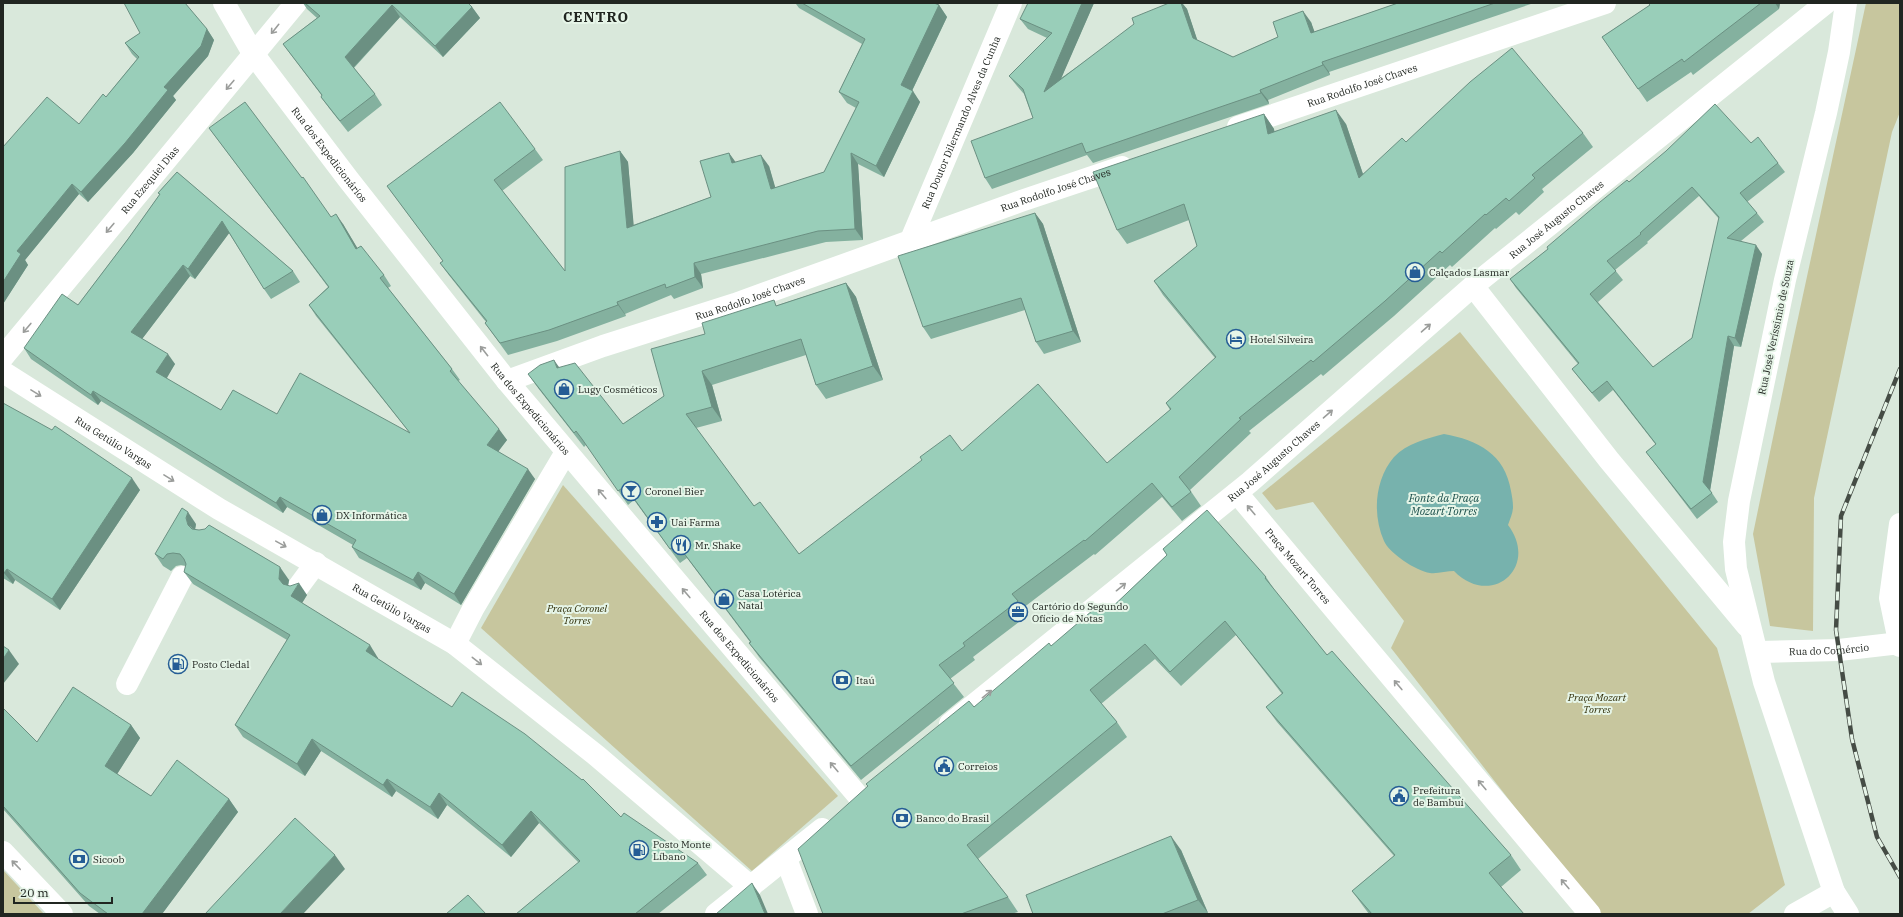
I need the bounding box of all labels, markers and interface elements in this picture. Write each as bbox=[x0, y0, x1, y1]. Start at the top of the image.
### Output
district label: CENTRO bbox=[563, 8, 629, 26]
one-way arrow bbox=[271, 23, 280, 34]
street label: Rua Doutor Dilermando Alves da Cunha bbox=[918, 33, 1003, 211]
street label: Rua Rodolfo José Chaves bbox=[1305, 60, 1419, 110]
one-way arrow bbox=[225, 79, 234, 90]
street label: Rua dos Expedicionários bbox=[289, 104, 370, 205]
street label: Rua Ezequiel Dias bbox=[118, 143, 182, 216]
street label: Rua Rodolfo José Chaves bbox=[999, 165, 1112, 214]
street label: Rua José Augusto Chaves bbox=[1506, 177, 1606, 261]
one-way arrow bbox=[106, 222, 115, 233]
street label: Rua José Veríssimio de Souza bbox=[1755, 258, 1797, 396]
shop icon: Calçados Lasmar bbox=[1404, 261, 1426, 283]
place label: Calçados Lasmar bbox=[1429, 266, 1510, 279]
street label: Rua Rodolfo José Chaves bbox=[694, 273, 807, 323]
one-way arrow bbox=[23, 322, 32, 333]
one-way arrow bbox=[1420, 324, 1430, 333]
hotel icon: Hotel Silveira bbox=[1225, 328, 1247, 350]
place label: Hotel Silveira bbox=[1250, 333, 1314, 346]
one-way arrow bbox=[479, 346, 488, 357]
street label: Rua dos Expedicionários bbox=[488, 360, 573, 457]
shop icon: Lugy Cosméticos bbox=[553, 378, 575, 400]
place label: Lugy Cosméticos bbox=[578, 383, 657, 396]
one-way arrow bbox=[30, 389, 41, 397]
one-way arrow bbox=[1323, 409, 1333, 418]
street label: Rua Getúlio Vargas bbox=[73, 413, 155, 471]
street label: Rua José Augusto Chaves bbox=[1225, 417, 1322, 504]
one-way arrow bbox=[163, 474, 175, 482]
bar icon: Coronel Bier bbox=[620, 480, 642, 502]
place label: Coronel Bier bbox=[645, 485, 704, 498]
one-way arrow bbox=[598, 489, 607, 500]
water label: Fonte da Praça Mozart Torres bbox=[1408, 491, 1479, 518]
shop icon: DX Informática bbox=[311, 504, 333, 526]
one-way arrow bbox=[1247, 505, 1256, 516]
place label: DX Informática bbox=[336, 509, 408, 522]
pharmacy icon: Uai Farma bbox=[646, 511, 668, 533]
place label: Uai Farma bbox=[671, 516, 720, 529]
street label: Praça Mozart Torres bbox=[1263, 525, 1334, 606]
restaurant icon: Mr. Shake bbox=[670, 534, 692, 556]
place label: Mr. Shake bbox=[695, 539, 741, 552]
one-way arrow bbox=[275, 540, 287, 548]
street label: Rua Getúlio Vargas bbox=[350, 580, 434, 636]
one-way arrow bbox=[1115, 582, 1126, 591]
place label: Casa Lotérica Natal bbox=[738, 587, 802, 612]
one-way arrow bbox=[682, 588, 691, 599]
shop icon: Casa Lotérica Natal bbox=[713, 588, 735, 610]
place label: Cartório do Segundo Ofício de Notas bbox=[1032, 600, 1128, 625]
office icon: Cartório do Segundo Ofício de Notas bbox=[1007, 601, 1029, 623]
park label: Praça Coronel Torres bbox=[546, 602, 607, 627]
street label: Rua dos Expedicionários bbox=[697, 607, 782, 705]
street label: Rua do Comércio bbox=[1789, 640, 1870, 658]
fuel station icon: Posto Cledal bbox=[167, 653, 189, 675]
one-way arrow bbox=[471, 656, 482, 665]
place label: Posto Cledal bbox=[192, 658, 249, 671]
bank icon: Itaú bbox=[831, 669, 853, 691]
place label: Itaú bbox=[856, 674, 875, 687]
one-way arrow bbox=[1393, 680, 1402, 690]
one-way arrow bbox=[981, 690, 992, 699]
park label: Praça Mozart Torres bbox=[1567, 691, 1626, 716]
public building icon: Correios bbox=[933, 755, 955, 777]
place label: Correios bbox=[958, 760, 998, 773]
one-way arrow bbox=[829, 762, 838, 773]
one-way arrow bbox=[1477, 779, 1486, 790]
place label: Prefeitura de Bambuí bbox=[1413, 784, 1464, 809]
public building icon: Prefeitura de Bambuí bbox=[1388, 785, 1410, 807]
bank icon: Banco do Brasil bbox=[891, 807, 913, 829]
place label: Banco do Brasil bbox=[916, 812, 989, 825]
place label: Posto Monte Líbano bbox=[653, 838, 711, 863]
fuel station icon: Posto Monte Líbano bbox=[628, 839, 650, 861]
bank icon: Sicoob bbox=[68, 848, 90, 870]
place label: Sicoob bbox=[93, 853, 124, 866]
one-way arrow bbox=[12, 861, 21, 871]
scale bar bbox=[14, 879, 112, 905]
one-way arrow bbox=[1561, 879, 1570, 889]
text: 20 m bbox=[20, 885, 49, 900]

